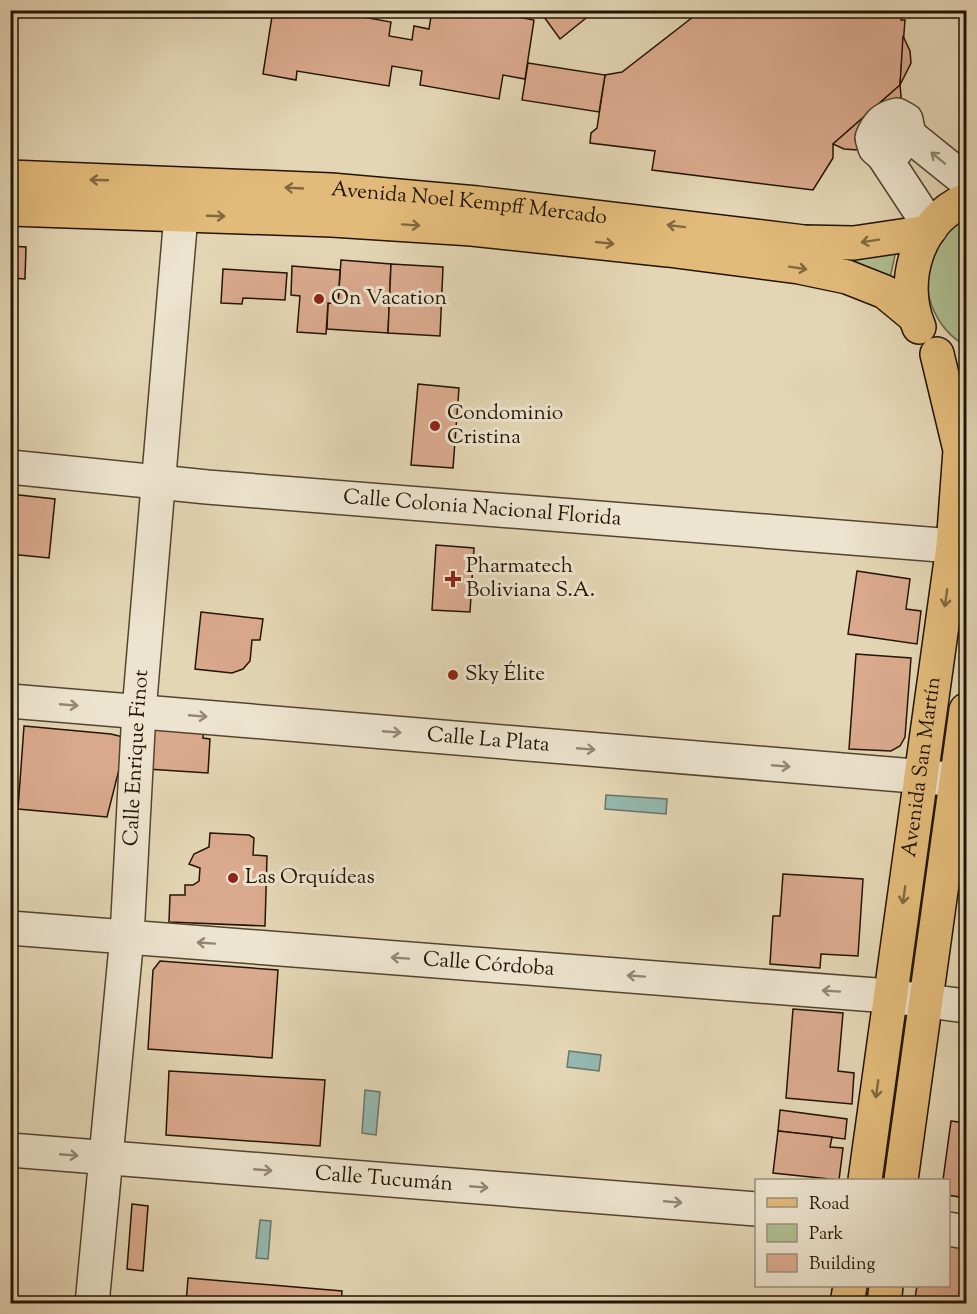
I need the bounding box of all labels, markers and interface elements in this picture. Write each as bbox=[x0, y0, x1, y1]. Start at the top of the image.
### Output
one-way arrow bbox=[931, 151, 946, 165]
one-way arrow bbox=[90, 174, 110, 185]
street label: Avenida Noel Kempff Mercado bbox=[330, 175, 609, 233]
one-way arrow bbox=[285, 182, 305, 193]
one-way arrow bbox=[205, 210, 225, 221]
one-way arrow bbox=[400, 220, 420, 231]
one-way arrow bbox=[667, 220, 686, 231]
one-way arrow bbox=[861, 235, 880, 246]
one-way arrow bbox=[594, 238, 614, 249]
one-way arrow bbox=[788, 262, 808, 273]
place label: On Vacation bbox=[331, 284, 447, 314]
marker: On Vacation bbox=[312, 292, 326, 306]
place label: Condominio Cristina bbox=[447, 399, 563, 453]
marker: Condominio Cristina bbox=[428, 419, 442, 433]
street label: Calle Colonia Nacional Florida bbox=[342, 483, 623, 535]
place label: Pharmatech Boliviana S.A. bbox=[466, 552, 595, 606]
marker: Pharmatech Boliviana S.A. bbox=[444, 570, 462, 588]
one-way arrow bbox=[940, 588, 951, 608]
place label: Sky Élite bbox=[465, 660, 545, 690]
street label: Calle Enrique Finot bbox=[117, 668, 157, 847]
marker: Sky Élite bbox=[446, 668, 460, 682]
street label: Avenida San Martín bbox=[895, 675, 950, 859]
one-way arrow bbox=[58, 700, 78, 711]
one-way arrow bbox=[187, 711, 207, 722]
street label: Calle La Plata bbox=[426, 721, 551, 761]
one-way arrow bbox=[382, 727, 401, 738]
one-way arrow bbox=[576, 744, 596, 755]
one-way arrow bbox=[770, 760, 790, 771]
place label: Las Orquídeas bbox=[245, 863, 375, 893]
marker: Las Orquídeas bbox=[226, 871, 240, 885]
one-way arrow bbox=[898, 885, 909, 905]
one-way arrow bbox=[196, 937, 216, 948]
street label: Calle Córdoba bbox=[422, 945, 556, 985]
one-way arrow bbox=[391, 952, 411, 963]
one-way arrow bbox=[627, 970, 647, 981]
one-way arrow bbox=[821, 986, 841, 997]
one-way arrow bbox=[871, 1078, 882, 1098]
one-way arrow bbox=[58, 1149, 78, 1160]
street label: Calle Tucumán bbox=[314, 1159, 454, 1200]
one-way arrow bbox=[253, 1165, 273, 1176]
legend bbox=[755, 1179, 950, 1287]
one-way arrow bbox=[468, 1182, 488, 1193]
text: Road bbox=[809, 1192, 849, 1218]
one-way arrow bbox=[662, 1197, 682, 1208]
text: Park bbox=[809, 1222, 844, 1248]
text: Building bbox=[809, 1252, 875, 1278]

